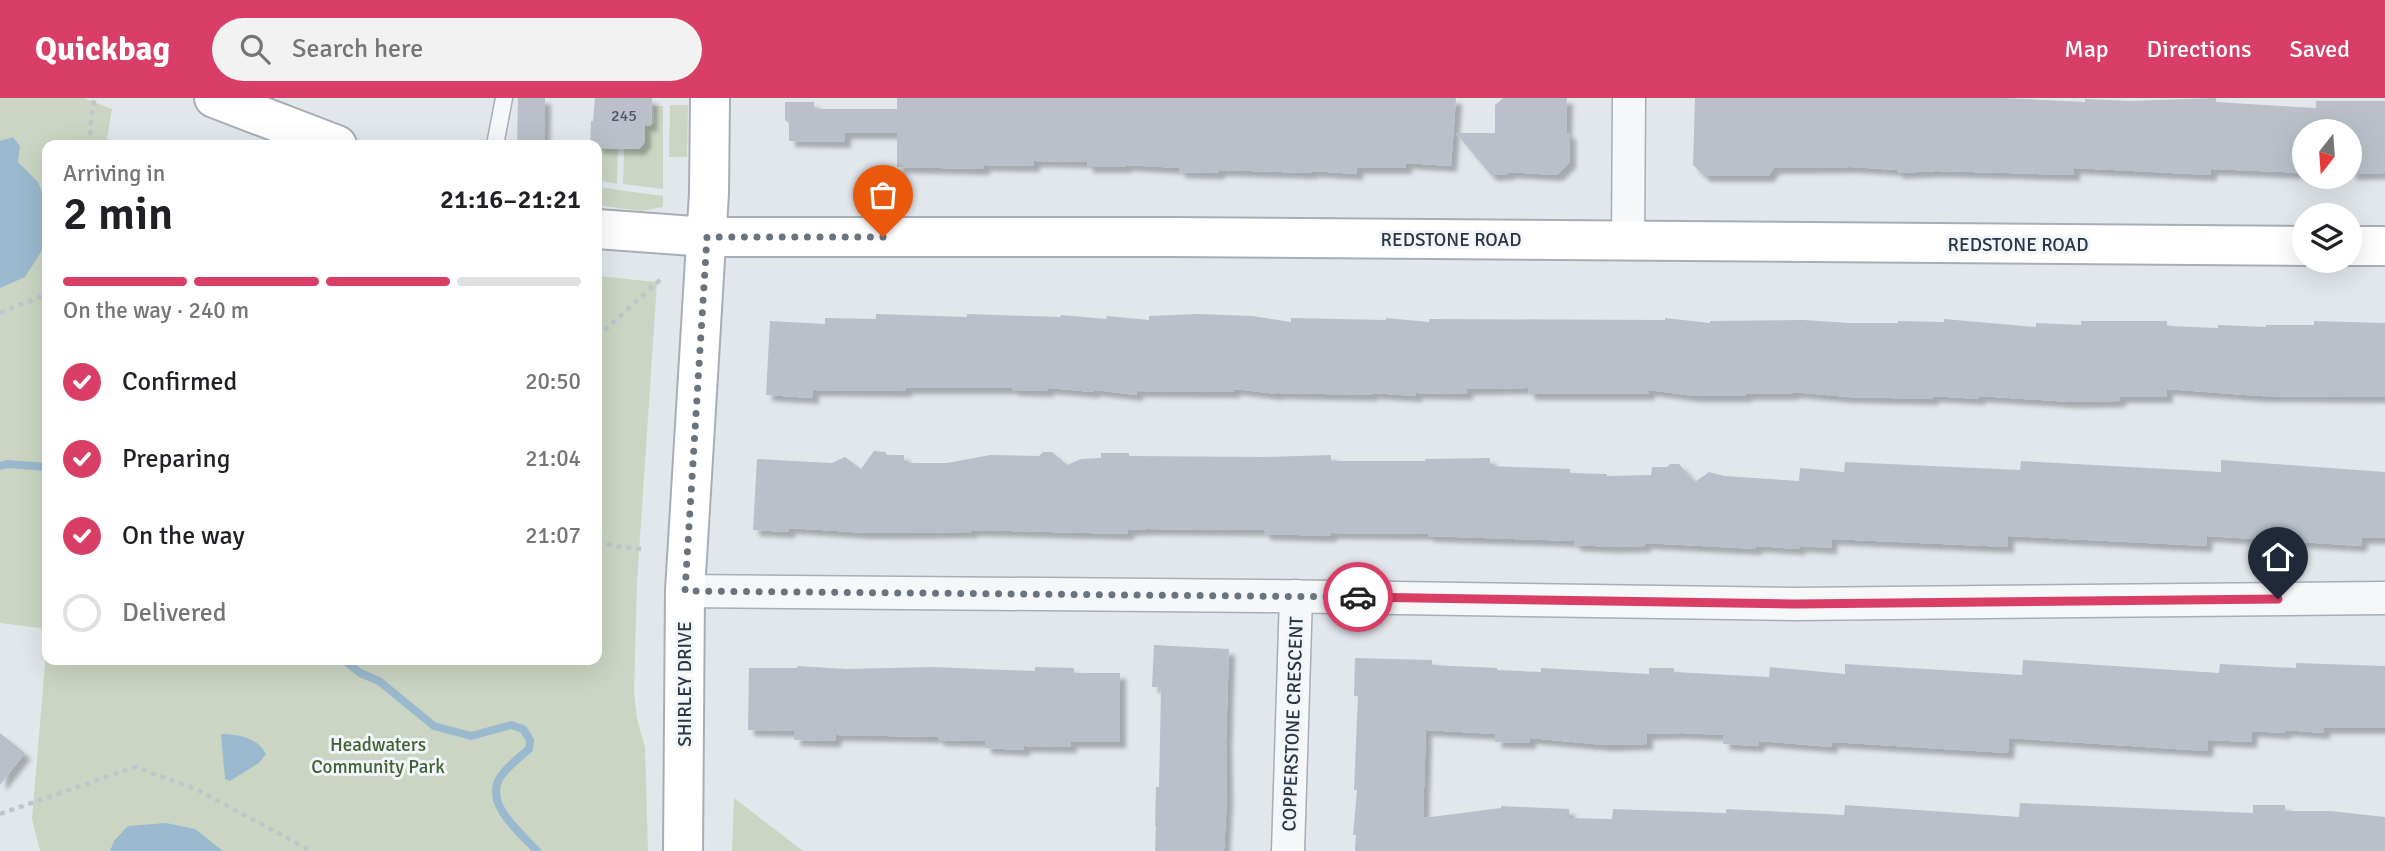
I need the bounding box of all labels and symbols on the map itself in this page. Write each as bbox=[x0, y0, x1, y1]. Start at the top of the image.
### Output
house number: 245 bbox=[611, 106, 637, 126]
north arrow bbox=[2292, 119, 2362, 189]
pin bbox=[853, 165, 913, 237]
street label: REDSTONE ROAD bbox=[1381, 228, 1522, 252]
street label: REDSTONE ROAD bbox=[1948, 233, 2089, 257]
pin bbox=[2248, 527, 2308, 599]
courier bbox=[1323, 562, 1393, 632]
street label: COPPERSTONE CRESCENT bbox=[1277, 615, 1309, 832]
street label: SHIRLEY DRIVE bbox=[673, 621, 697, 747]
park label: Headwaters Community Park bbox=[311, 733, 445, 779]

